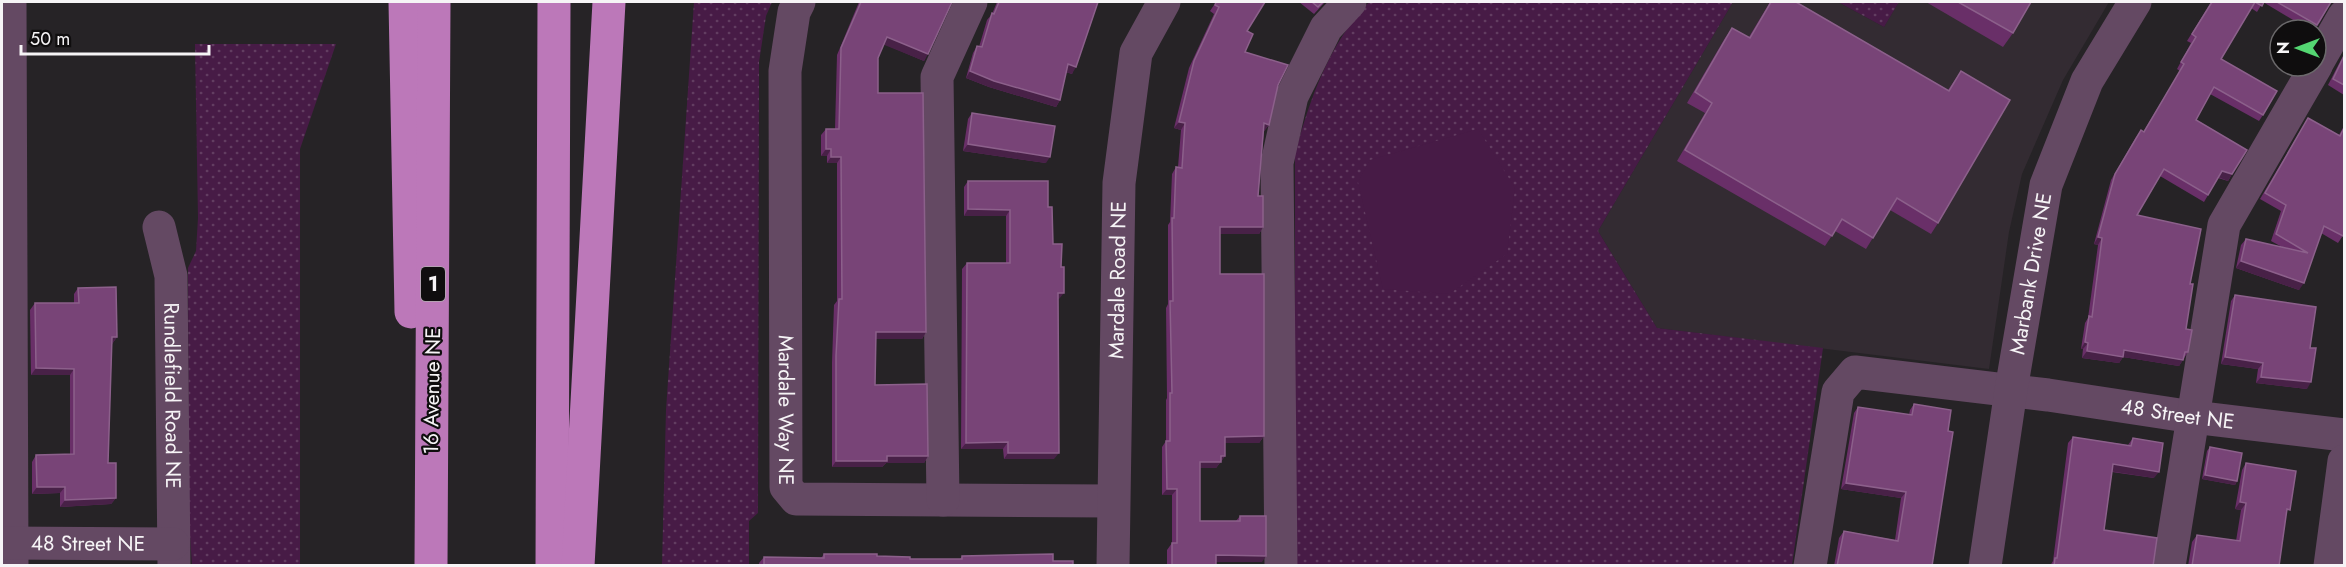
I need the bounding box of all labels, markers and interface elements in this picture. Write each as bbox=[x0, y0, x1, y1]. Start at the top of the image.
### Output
scale bar bbox=[21, 18, 208, 56]
north arrow bbox=[2268, 18, 2328, 78]
text: 50 m bbox=[30, 26, 70, 52]
text: N bbox=[2272, 42, 2295, 54]
street label: Marbank Drive NE bbox=[2002, 190, 2059, 357]
street label: Mardale Road NE bbox=[1101, 201, 1134, 359]
road number: 1 bbox=[421, 267, 445, 301]
street label: Rundlefield Road NE bbox=[156, 302, 188, 489]
street label: 16 Avenue NE bbox=[416, 327, 448, 455]
street label: Mardale Way NE bbox=[771, 335, 801, 485]
street label: 48 Street NE bbox=[2119, 391, 2236, 437]
street label: 48 Street NE bbox=[31, 528, 145, 559]

